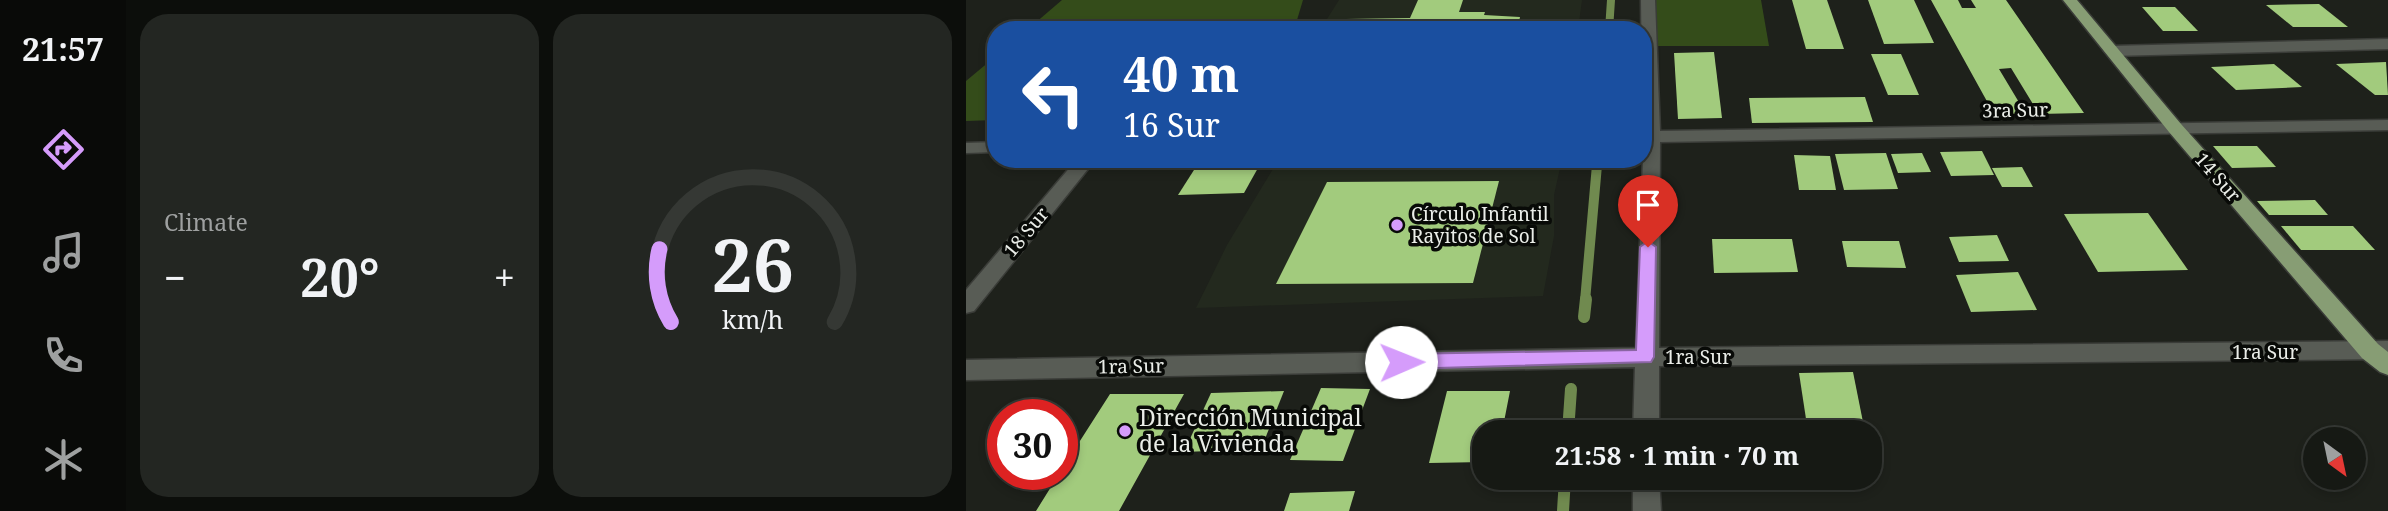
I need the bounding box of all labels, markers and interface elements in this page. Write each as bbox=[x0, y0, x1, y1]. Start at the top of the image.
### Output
text: 21:57 bbox=[22, 27, 104, 70]
text: 40 m bbox=[1123, 40, 1239, 106]
icon: left bbox=[1008, 49, 1099, 140]
street label: 3ra Sur bbox=[1982, 96, 2048, 124]
text: 16 Sur bbox=[1123, 103, 1220, 146]
icon: directions bbox=[39, 125, 88, 174]
street label: 14 Sur bbox=[2189, 147, 2247, 207]
pin bbox=[1618, 175, 1678, 247]
icon: arrive bbox=[1629, 186, 1667, 224]
place label: Círculo Infantil Rayitos de Sol bbox=[1411, 201, 1549, 249]
street label: 18 Sur bbox=[998, 202, 1054, 262]
text: Climate bbox=[164, 206, 248, 238]
text: 26 bbox=[711, 214, 794, 313]
marker: Círculo Infantil Rayitos de Sol bbox=[1389, 217, 1405, 233]
icon: music bbox=[39, 228, 88, 277]
text: 20° bbox=[300, 241, 380, 312]
text: − bbox=[164, 251, 186, 303]
text: + bbox=[494, 251, 515, 303]
text: km/h bbox=[722, 301, 783, 335]
position arrow bbox=[1364, 325, 1438, 399]
icon: phone bbox=[39, 331, 88, 380]
street label: 1ra Sur bbox=[2232, 339, 2298, 365]
street label: 1ra Sur bbox=[1665, 344, 1731, 370]
street label: 1ra Sur bbox=[1098, 352, 1164, 380]
speed limit sign: 30 bbox=[987, 399, 1078, 490]
place label: Dirección Municipal de la Vivienda bbox=[1139, 401, 1362, 459]
marker: Dirección Municipal de la Vivienda bbox=[1117, 423, 1133, 439]
north arrow bbox=[2303, 427, 2366, 490]
map controls bbox=[2303, 427, 2366, 490]
icon: climate bbox=[39, 435, 88, 484]
text: 21:58 · 1 min · 70 m bbox=[1555, 437, 1799, 473]

